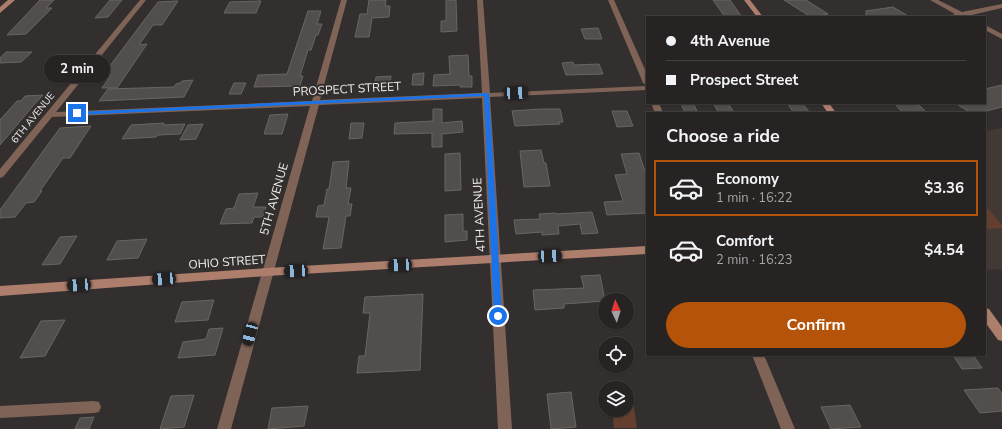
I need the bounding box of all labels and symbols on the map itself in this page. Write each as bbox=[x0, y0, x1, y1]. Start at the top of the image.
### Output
callout: 2 min bbox=[44, 55, 110, 83]
street label: PROSPECT STREET bbox=[292, 78, 402, 100]
car bbox=[504, 86, 528, 100]
street label: 6TH AVENUE bbox=[8, 89, 58, 147]
route end bbox=[68, 104, 86, 122]
street label: 5TH AVENUE bbox=[256, 161, 292, 237]
street label: 4TH AVENUE bbox=[469, 177, 489, 253]
car bbox=[538, 249, 562, 263]
street label: OHIO STREET bbox=[188, 251, 267, 273]
car bbox=[388, 258, 412, 272]
car bbox=[284, 264, 308, 278]
car bbox=[152, 272, 176, 286]
car bbox=[67, 278, 91, 292]
north arrow bbox=[598, 293, 634, 329]
route start bbox=[489, 307, 507, 325]
car bbox=[241, 321, 259, 347]

